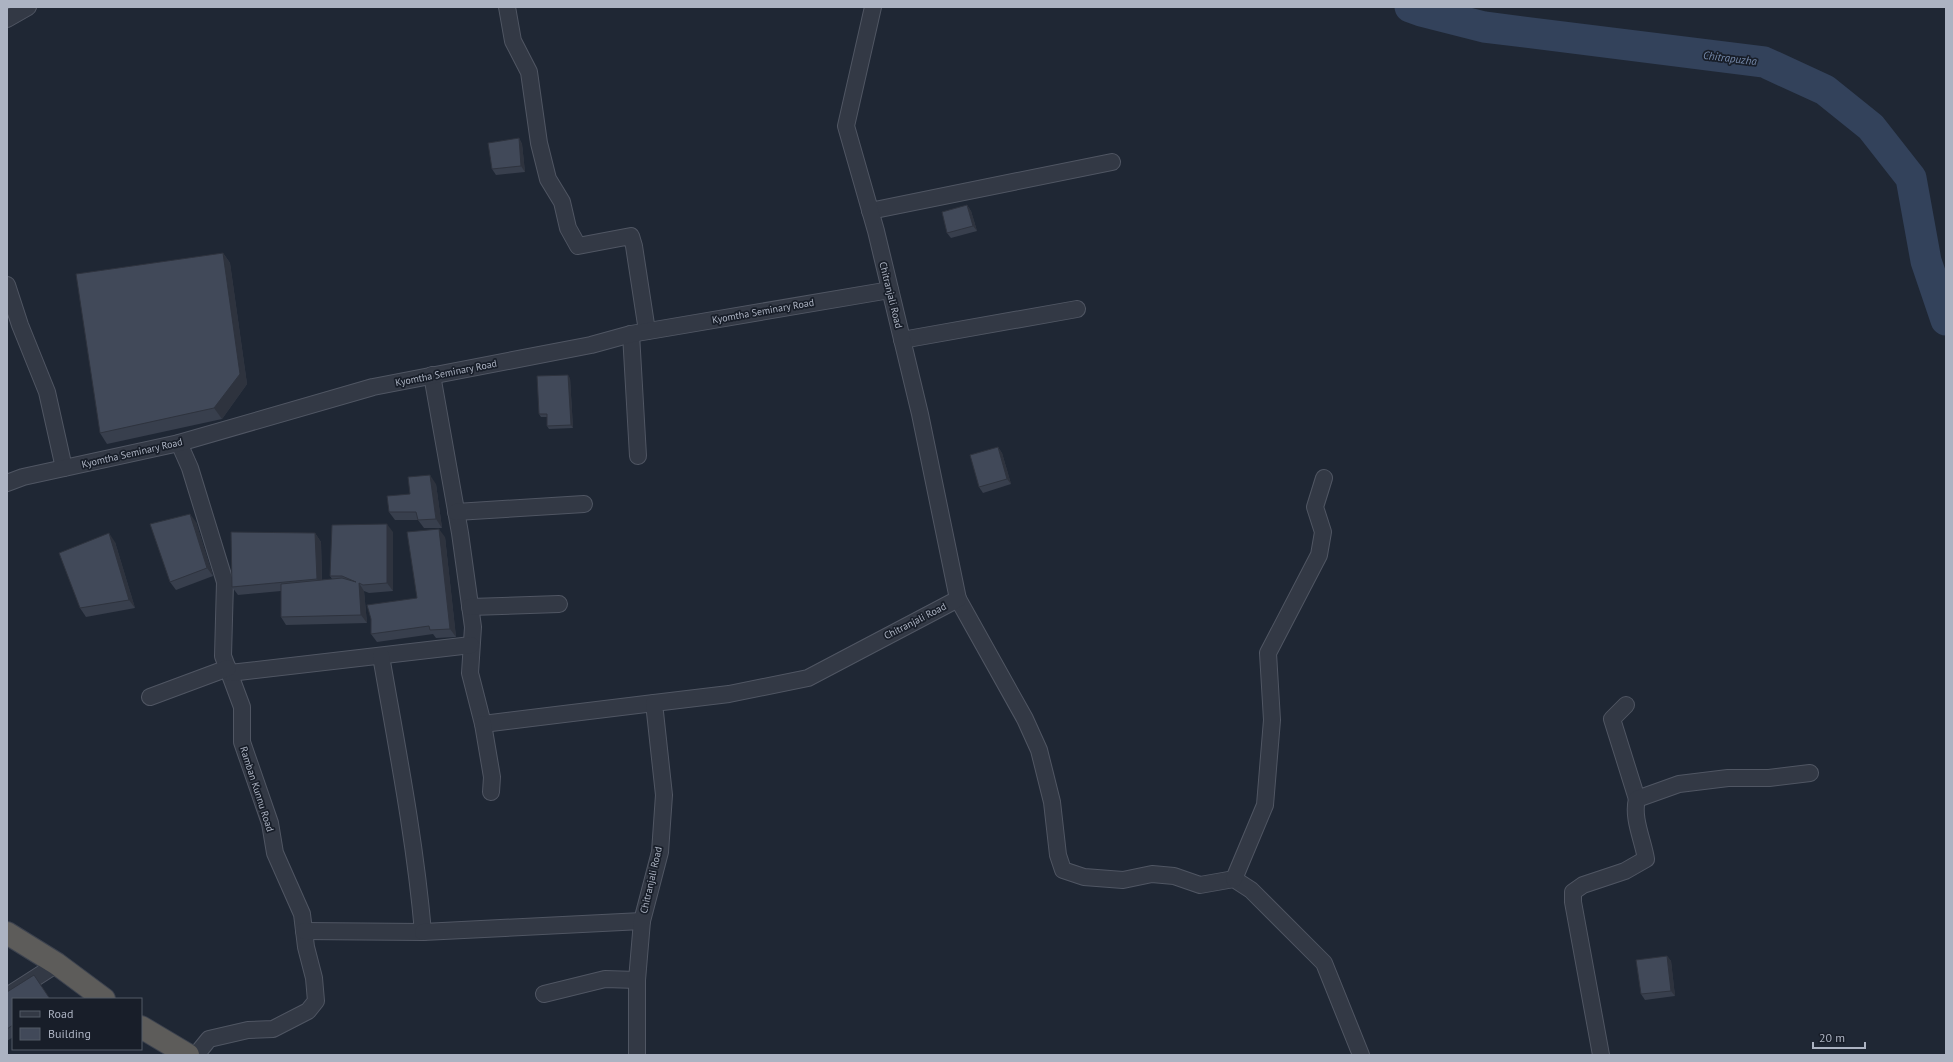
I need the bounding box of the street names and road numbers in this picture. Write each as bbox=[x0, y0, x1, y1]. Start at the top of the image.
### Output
street label: Chitranjali Road bbox=[876, 260, 906, 330]
street label: Kyomtha Seminary Road bbox=[711, 296, 815, 326]
street label: Kyomtha Seminary Road bbox=[394, 357, 498, 389]
street label: Kyomtha Seminary Road bbox=[80, 435, 184, 471]
street label: Chitranjali Road bbox=[882, 600, 948, 642]
street label: Ramban Kunnu Road bbox=[237, 745, 277, 833]
street label: Chitranjali Road bbox=[637, 845, 665, 915]

